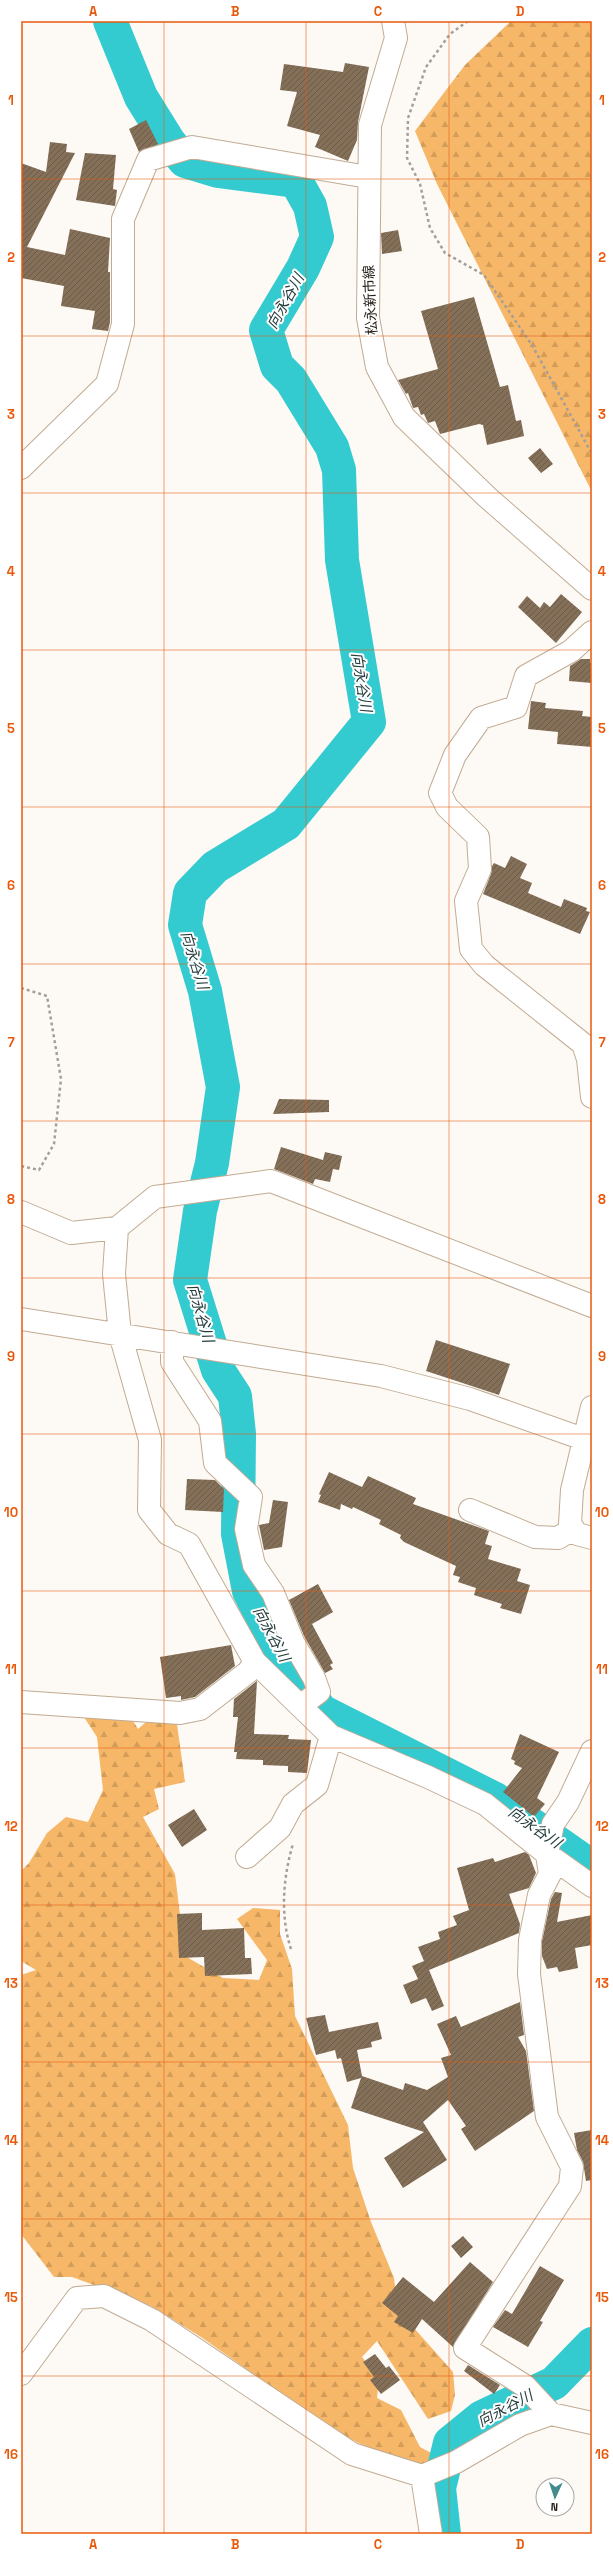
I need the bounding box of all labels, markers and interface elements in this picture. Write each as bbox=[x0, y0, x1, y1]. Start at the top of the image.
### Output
text: A bbox=[89, 3, 98, 20]
text: B bbox=[231, 3, 240, 20]
text: C bbox=[374, 3, 382, 20]
text: D bbox=[516, 3, 525, 20]
text: 1 bbox=[8, 92, 14, 109]
text: 1 bbox=[599, 92, 605, 109]
text: 2 bbox=[7, 249, 15, 266]
text: 2 bbox=[598, 249, 606, 266]
street label: 松永新市線 bbox=[359, 265, 381, 335]
water label: 向永谷川 bbox=[262, 268, 309, 332]
text: 3 bbox=[7, 406, 15, 423]
text: 3 bbox=[598, 406, 606, 423]
text: 4 bbox=[7, 563, 15, 580]
text: 4 bbox=[598, 563, 606, 580]
water label: 向永谷川 bbox=[348, 651, 376, 715]
text: 5 bbox=[7, 720, 15, 737]
text: 5 bbox=[598, 720, 606, 737]
text: 6 bbox=[7, 877, 15, 894]
text: 6 bbox=[598, 877, 606, 894]
water label: 向永谷川 bbox=[177, 929, 213, 993]
text: 7 bbox=[7, 1034, 15, 1051]
text: 7 bbox=[598, 1034, 606, 1051]
text: 8 bbox=[7, 1191, 15, 1208]
text: 8 bbox=[598, 1191, 606, 1208]
water label: 向永谷川 bbox=[184, 1282, 219, 1346]
text: 9 bbox=[7, 1348, 15, 1365]
text: 9 bbox=[598, 1348, 606, 1365]
text: 10 bbox=[4, 1504, 18, 1521]
text: 10 bbox=[595, 1504, 609, 1521]
water label: 向永谷川 bbox=[250, 1603, 295, 1667]
text: 11 bbox=[5, 1661, 17, 1678]
text: 11 bbox=[596, 1661, 608, 1678]
water label: 向永谷川 bbox=[505, 1802, 567, 1853]
text: 12 bbox=[4, 1818, 18, 1835]
text: 12 bbox=[595, 1818, 609, 1835]
text: 13 bbox=[4, 1975, 18, 1992]
text: 13 bbox=[595, 1975, 609, 1992]
text: 14 bbox=[4, 2132, 18, 2149]
text: 14 bbox=[595, 2132, 609, 2149]
text: 15 bbox=[4, 2289, 18, 2306]
text: 15 bbox=[595, 2289, 609, 2306]
water label: 向永谷川 bbox=[474, 2385, 538, 2430]
text: 16 bbox=[4, 2446, 18, 2463]
text: 16 bbox=[595, 2446, 609, 2463]
north arrow bbox=[535, 2477, 575, 2517]
text: N bbox=[550, 2500, 559, 2514]
text: A bbox=[89, 2536, 98, 2553]
text: B bbox=[231, 2536, 240, 2553]
text: C bbox=[374, 2536, 382, 2553]
text: D bbox=[516, 2536, 525, 2553]

